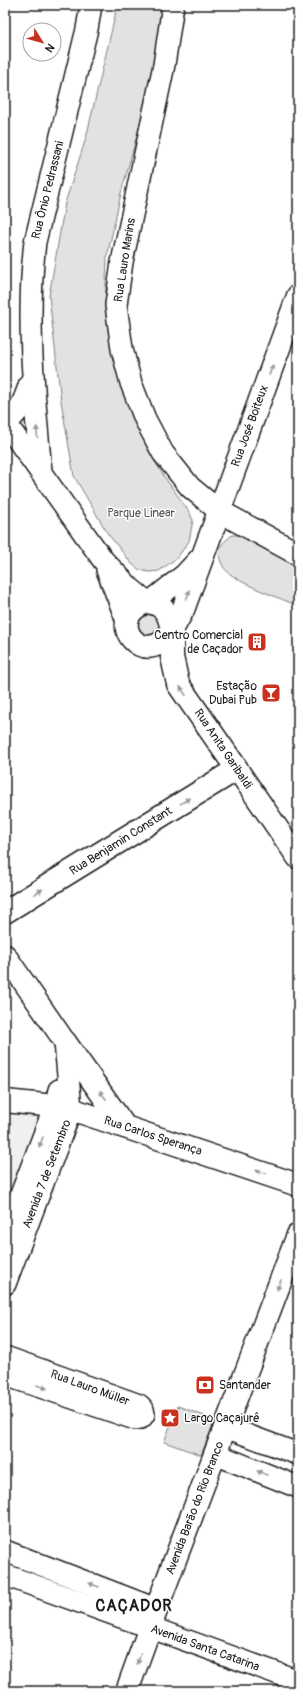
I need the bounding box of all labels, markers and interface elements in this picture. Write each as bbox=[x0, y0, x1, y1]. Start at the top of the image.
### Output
north arrow bbox=[22, 22, 62, 62]
text: N bbox=[42, 41, 57, 55]
street label: Rua Ônio Pedrassani bbox=[28, 139, 67, 241]
street label: Rua Lauro Marins bbox=[111, 216, 139, 303]
one-way arrow bbox=[268, 363, 274, 375]
street label: Rua José Boiteux bbox=[228, 383, 272, 469]
one-way arrow bbox=[34, 426, 40, 438]
park label: Parque Linear bbox=[107, 506, 175, 521]
one-way arrow bbox=[186, 589, 192, 601]
place label: Centro Comercial de Caçador bbox=[154, 628, 244, 657]
building icon: Centro Comercial de Caçador bbox=[246, 631, 268, 653]
place label: Estação Dubai Pub bbox=[209, 679, 258, 708]
bar icon: Estação Dubai Pub bbox=[260, 682, 282, 704]
one-way arrow bbox=[179, 686, 187, 696]
street label: Rua Anita Garibaldi bbox=[191, 706, 255, 792]
one-way arrow bbox=[179, 798, 191, 805]
street label: Rua Benjamin Constant bbox=[67, 803, 175, 879]
one-way arrow bbox=[32, 888, 44, 895]
one-way arrow bbox=[98, 1090, 107, 1101]
street label: Rua Carlos Sperança bbox=[102, 1113, 204, 1159]
street label: Avenida 7 de Setembro bbox=[19, 1117, 75, 1230]
one-way arrow bbox=[37, 1136, 43, 1148]
one-way arrow bbox=[255, 1169, 267, 1175]
one-way arrow bbox=[276, 1279, 282, 1291]
street label: Rua Lauro Müller bbox=[48, 1367, 132, 1410]
bank icon: Santander bbox=[194, 1374, 216, 1396]
place label: Santander bbox=[219, 1378, 272, 1393]
one-way arrow bbox=[36, 1384, 48, 1390]
place icon: Largo Caçajurê bbox=[159, 1407, 181, 1429]
place label: Largo Caçajurê bbox=[184, 1411, 260, 1426]
street label: Avenida Barão do Rio Branco bbox=[163, 1439, 228, 1577]
one-way arrow bbox=[255, 1469, 267, 1475]
one-way arrow bbox=[87, 1581, 99, 1587]
district label: CAÇADOR bbox=[95, 1596, 173, 1616]
street label: Avenida Santa Catarina bbox=[149, 1621, 262, 1675]
one-way arrow bbox=[135, 1653, 141, 1665]

